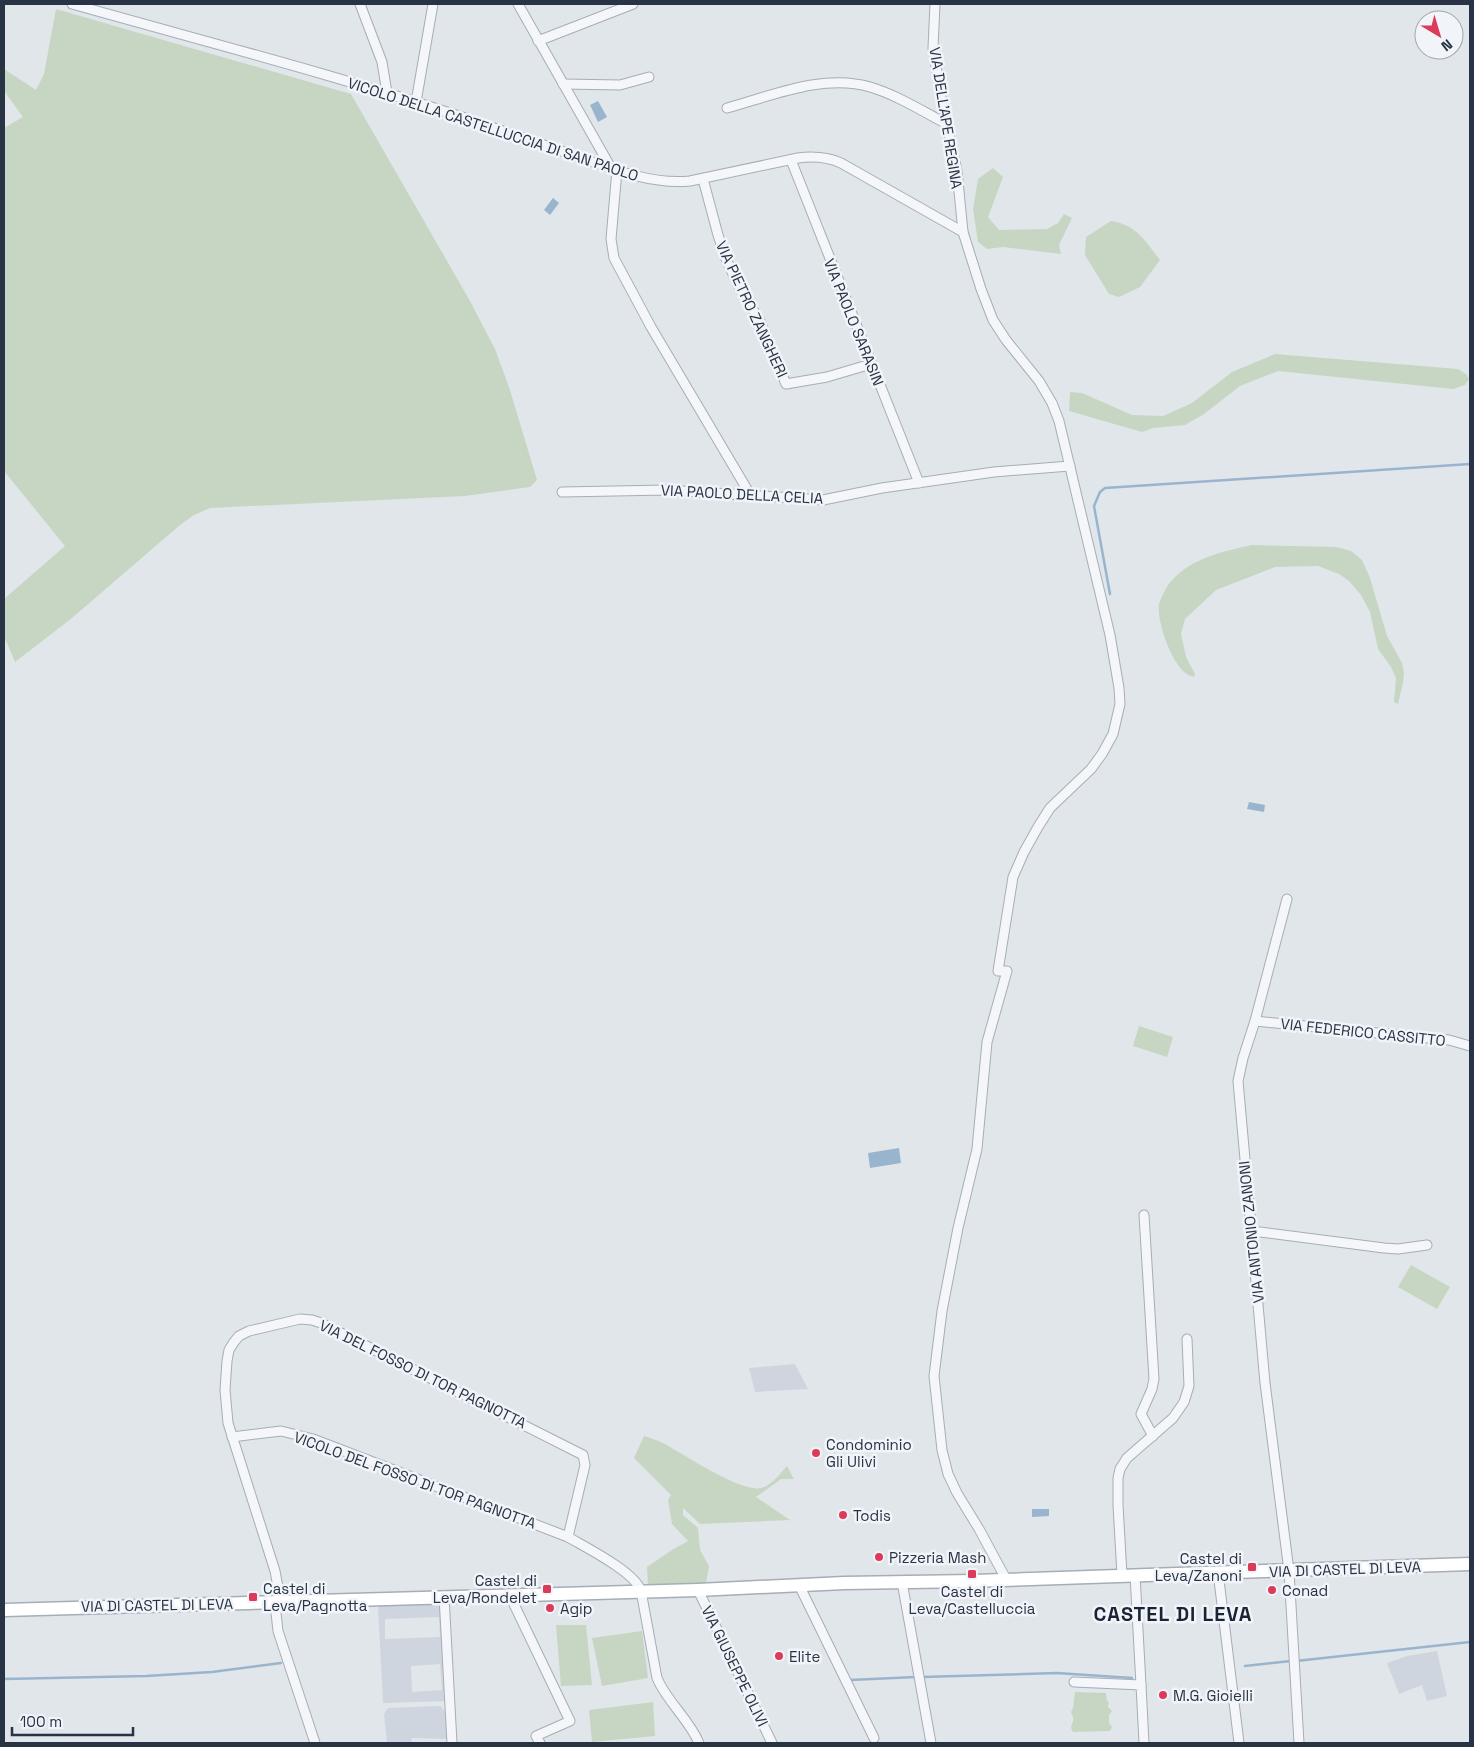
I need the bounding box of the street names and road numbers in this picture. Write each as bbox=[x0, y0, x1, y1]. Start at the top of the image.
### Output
street label: VIA DELL'APE REGINA bbox=[925, 46, 967, 191]
street label: VICOLO DELLA CASTELLUCCIA DI SAN PAOLO bbox=[345, 73, 641, 185]
street label: VIA PIETRO ZANGHERI bbox=[712, 238, 792, 380]
street label: VIA PAOLO SARASIN bbox=[820, 256, 888, 388]
street label: VIA PAOLO DELLA CELIA bbox=[660, 480, 824, 508]
street label: VIA FEDERICO CASSITTO bbox=[1280, 1014, 1446, 1050]
street label: VIA ANTONIO ZANONI bbox=[1234, 1160, 1268, 1304]
street label: VIA DEL FOSSO DI TOR PAGNOTTA bbox=[316, 1315, 530, 1433]
street label: VICOLO DEL FOSSO DI TOR PAGNOTTA bbox=[291, 1427, 539, 1533]
street label: VIA DI CASTEL DI LEVA bbox=[1269, 1557, 1422, 1581]
street label: VIA DI CASTEL DI LEVA bbox=[81, 1594, 234, 1616]
street label: VIA GIUSEPPE OLIVI bbox=[697, 1602, 773, 1730]

